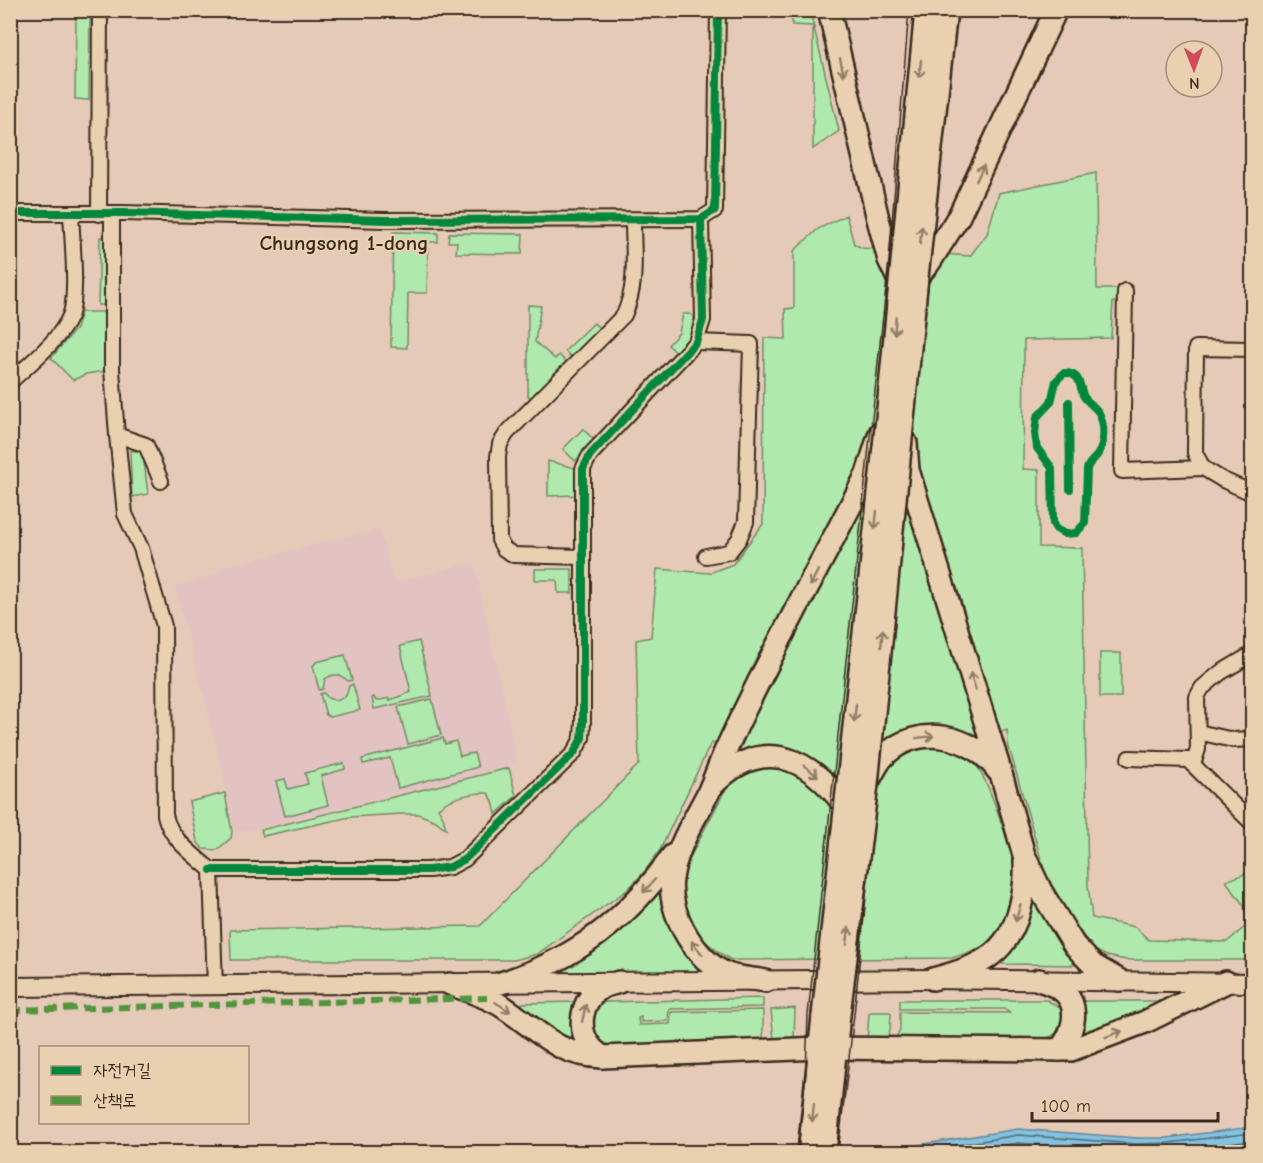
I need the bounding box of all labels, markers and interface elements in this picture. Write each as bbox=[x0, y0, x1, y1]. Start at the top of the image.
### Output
north arrow bbox=[1164, 39, 1224, 99]
one-way arrow bbox=[837, 57, 848, 77]
one-way arrow bbox=[914, 58, 925, 78]
text: N bbox=[1189, 74, 1200, 92]
one-way arrow bbox=[974, 165, 986, 183]
one-way arrow bbox=[916, 226, 927, 246]
district label: Chungsong 1-dong bbox=[259, 231, 429, 255]
one-way arrow bbox=[889, 315, 900, 335]
one-way arrow bbox=[870, 509, 881, 529]
one-way arrow bbox=[808, 568, 819, 586]
one-way arrow bbox=[877, 629, 888, 649]
one-way arrow bbox=[967, 672, 978, 691]
one-way arrow bbox=[849, 703, 860, 723]
one-way arrow bbox=[915, 731, 935, 742]
one-way arrow bbox=[803, 764, 819, 777]
one-way arrow bbox=[642, 879, 656, 894]
one-way arrow bbox=[1012, 903, 1023, 922]
one-way arrow bbox=[843, 927, 854, 947]
one-way arrow bbox=[690, 940, 703, 956]
one-way arrow bbox=[495, 1001, 512, 1014]
one-way arrow bbox=[579, 1004, 591, 1023]
one-way arrow bbox=[1105, 1028, 1123, 1039]
legend bbox=[39, 1046, 249, 1124]
text: 자전거길 bbox=[93, 1060, 151, 1081]
scale bar bbox=[1032, 1085, 1218, 1123]
text: 산책로 bbox=[93, 1090, 136, 1111]
text: 100 m bbox=[1041, 1096, 1091, 1117]
one-way arrow bbox=[807, 1103, 818, 1123]

